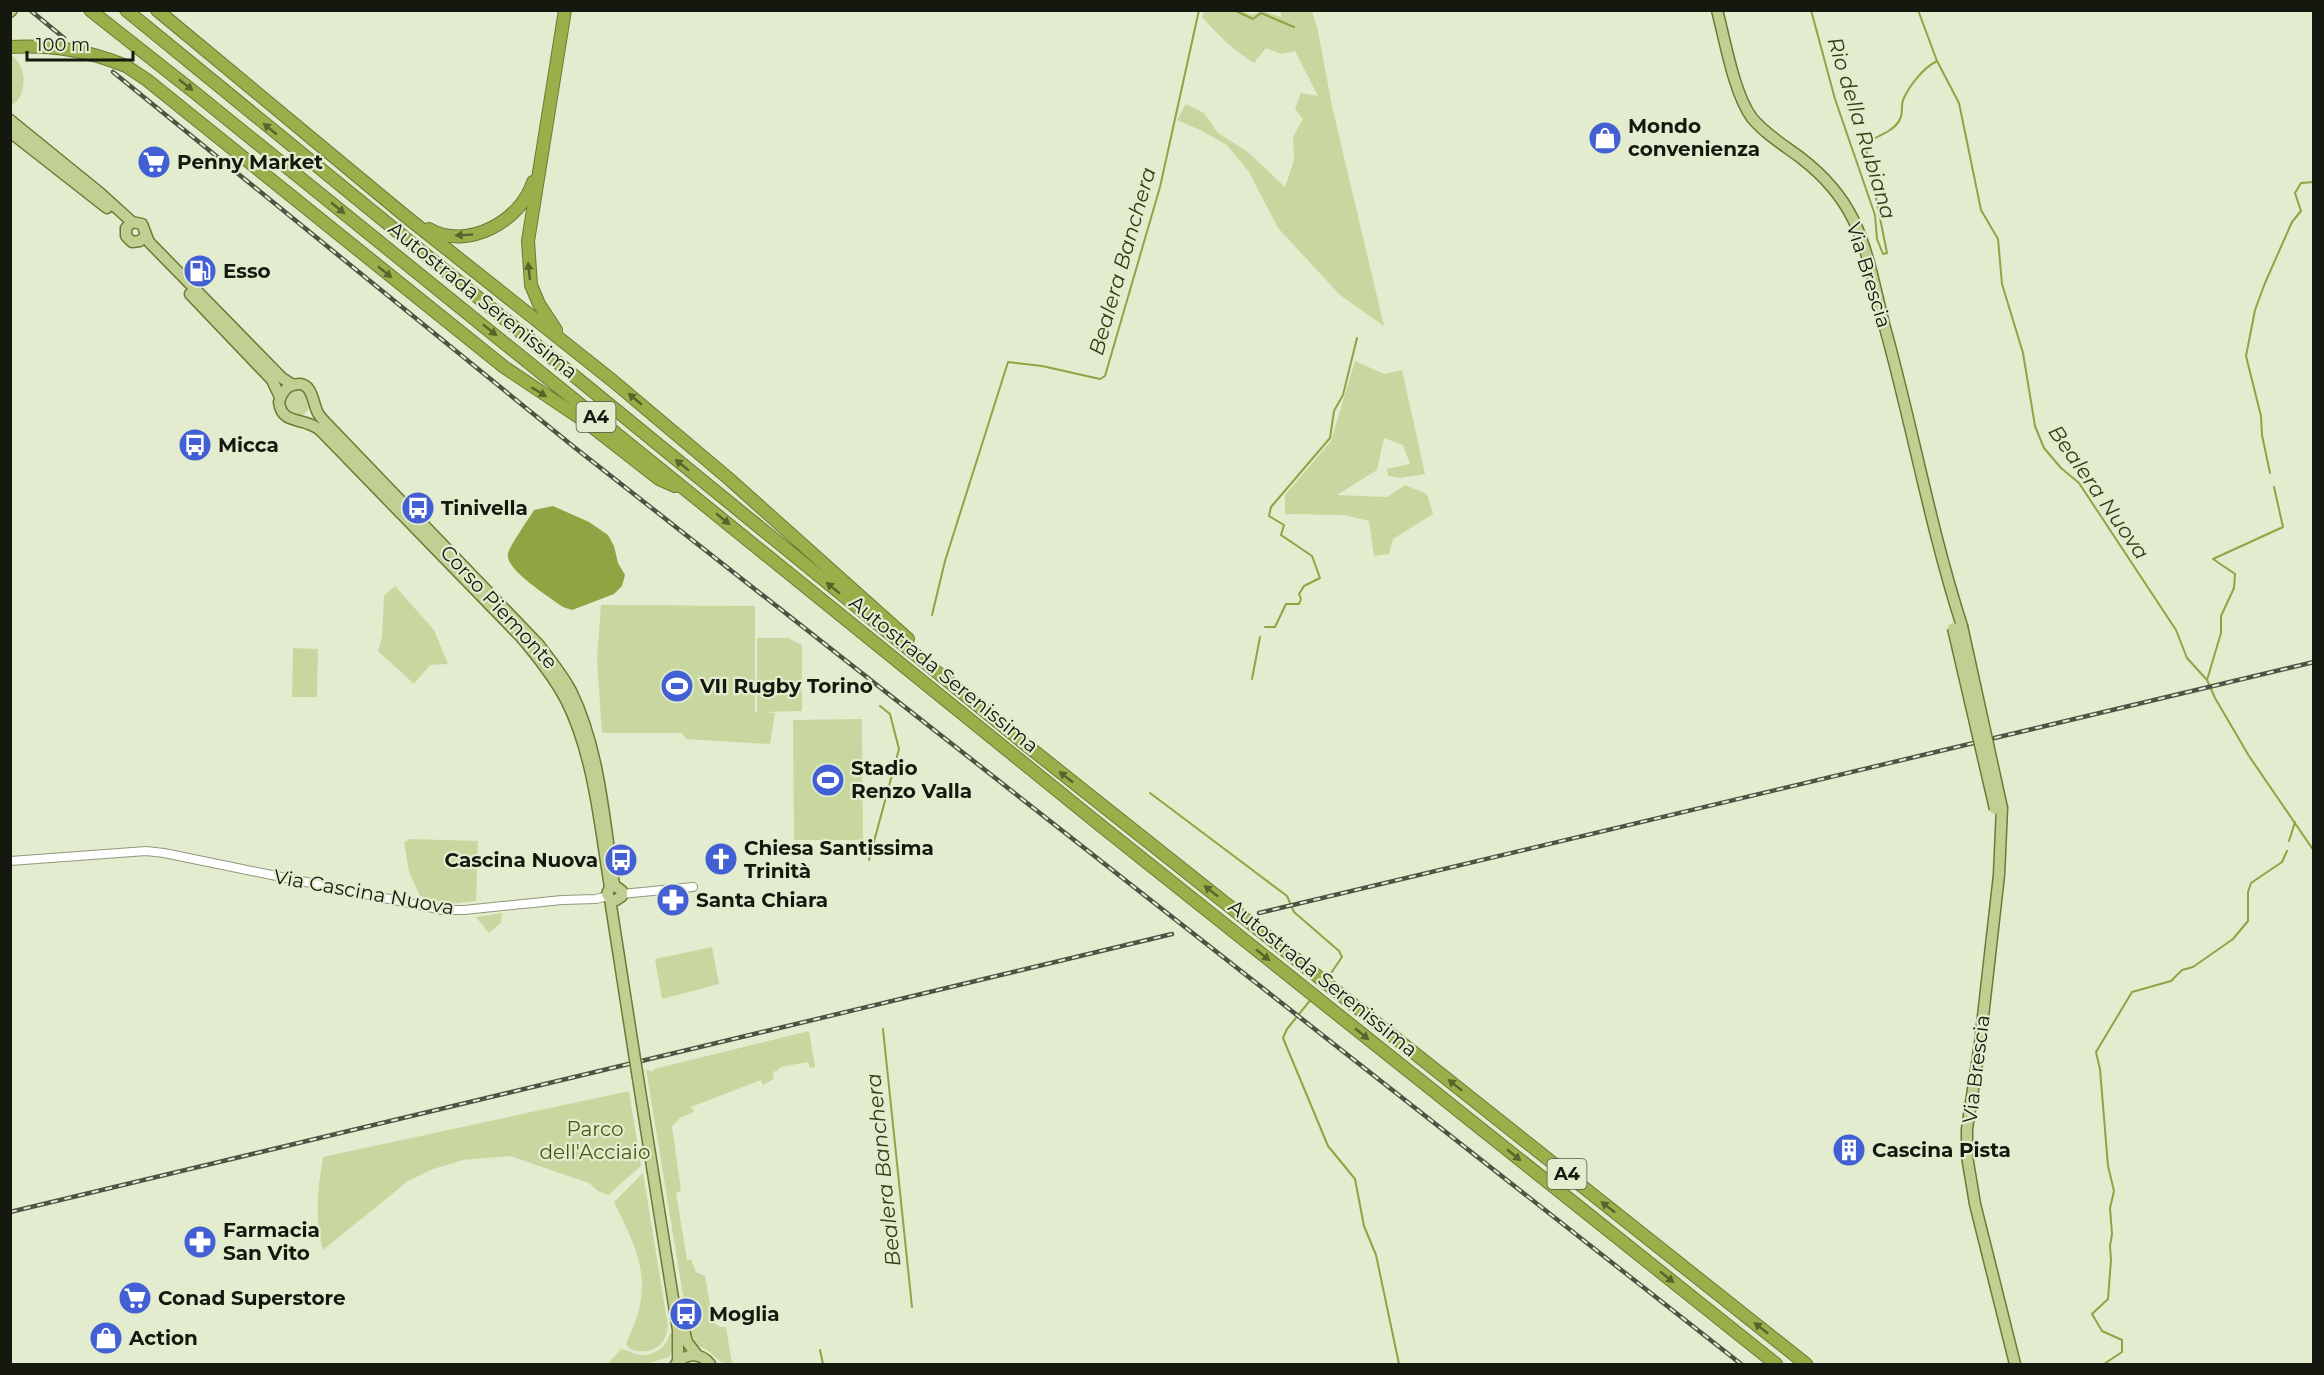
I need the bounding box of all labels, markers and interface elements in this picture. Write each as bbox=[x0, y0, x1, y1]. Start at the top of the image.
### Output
scale bar bbox=[27, 24, 134, 62]
text: 100 m bbox=[36, 34, 90, 56]
water label: Rio della Rubiana bbox=[1822, 34, 1902, 222]
one-way arrow bbox=[178, 79, 194, 92]
place label: Mondo convenienza bbox=[1628, 114, 1760, 161]
shop icon: Mondo convenienza bbox=[1587, 120, 1623, 156]
one-way arrow bbox=[263, 123, 278, 135]
supermarket icon: Penny Market bbox=[136, 144, 172, 180]
place label: Penny Market bbox=[177, 150, 323, 174]
water label: Bealera Banchera bbox=[1083, 164, 1161, 358]
one-way arrow bbox=[330, 201, 346, 214]
street label: Autostrada Serenissima bbox=[384, 216, 582, 384]
street label: Via Brescia bbox=[1842, 219, 1896, 331]
one-way arrow bbox=[454, 230, 473, 239]
fuel station icon: Esso bbox=[182, 253, 218, 289]
place label: Esso bbox=[223, 259, 271, 283]
one-way arrow bbox=[524, 261, 534, 280]
one-way arrow bbox=[378, 266, 393, 278]
one-way arrow bbox=[482, 324, 497, 336]
one-way arrow bbox=[531, 386, 548, 397]
one-way arrow bbox=[627, 393, 643, 406]
road number: A4 bbox=[576, 402, 616, 432]
water label: Bealera Nuova bbox=[2043, 420, 2155, 564]
bus stop icon: Micca bbox=[177, 427, 213, 463]
place label: Micca bbox=[218, 433, 279, 457]
one-way arrow bbox=[674, 459, 689, 471]
bus stop icon: Tinivella bbox=[400, 490, 436, 526]
place label: Tinivella bbox=[441, 496, 528, 520]
one-way arrow bbox=[715, 513, 730, 525]
street label: Corso Piemonte bbox=[435, 540, 563, 674]
one-way arrow bbox=[825, 581, 841, 594]
street label: Autostrada Serenissima bbox=[845, 590, 1043, 758]
sports icon: VII Rugby Torino bbox=[659, 668, 695, 704]
place label: VII Rugby Torino bbox=[699, 674, 873, 698]
place label: Stadio Renzo Valla bbox=[851, 756, 972, 803]
sports icon: Stadio Renzo Valla bbox=[810, 762, 846, 798]
one-way arrow bbox=[1058, 770, 1074, 783]
place label: Chiesa Santissima Trinità bbox=[744, 836, 934, 883]
church icon: Chiesa Santissima Trinità bbox=[703, 841, 739, 877]
bus stop icon: Cascina Nuova bbox=[603, 842, 639, 878]
place label: Cascina Nuova bbox=[444, 848, 598, 872]
street label: Via Cascina Nuova bbox=[272, 864, 456, 920]
pharmacy icon: Santa Chiara bbox=[655, 882, 691, 918]
one-way arrow bbox=[1203, 885, 1219, 898]
place label: Santa Chiara bbox=[696, 888, 828, 912]
street label: Autostrada Serenissima bbox=[1224, 894, 1422, 1062]
one-way arrow bbox=[1255, 948, 1271, 961]
street label: Via Brescia bbox=[1957, 1013, 1995, 1125]
one-way arrow bbox=[1354, 1027, 1370, 1040]
water label: Bealera Banchera bbox=[860, 1072, 906, 1268]
one-way arrow bbox=[1448, 1080, 1463, 1092]
park label: Parco dell'Acciaio bbox=[539, 1117, 651, 1164]
building icon: Cascina Pista bbox=[1831, 1132, 1867, 1168]
place label: Cascina Pista bbox=[1872, 1138, 2011, 1162]
one-way arrow bbox=[1507, 1149, 1522, 1161]
road number: A4 bbox=[1548, 1159, 1586, 1189]
one-way arrow bbox=[1600, 1200, 1616, 1213]
place label: Farmacia San Vito bbox=[223, 1218, 320, 1265]
pharmacy icon: Farmacia San Vito bbox=[182, 1224, 218, 1260]
one-way arrow bbox=[1659, 1271, 1675, 1284]
supermarket icon: Conad Superstore bbox=[117, 1280, 153, 1316]
place label: Conad Superstore bbox=[158, 1286, 346, 1310]
bus stop icon: Moglia bbox=[668, 1296, 704, 1332]
place label: Moglia bbox=[709, 1302, 780, 1326]
shop icon: Action bbox=[88, 1320, 124, 1356]
one-way arrow bbox=[1753, 1323, 1768, 1335]
place label: Action bbox=[128, 1326, 198, 1350]

